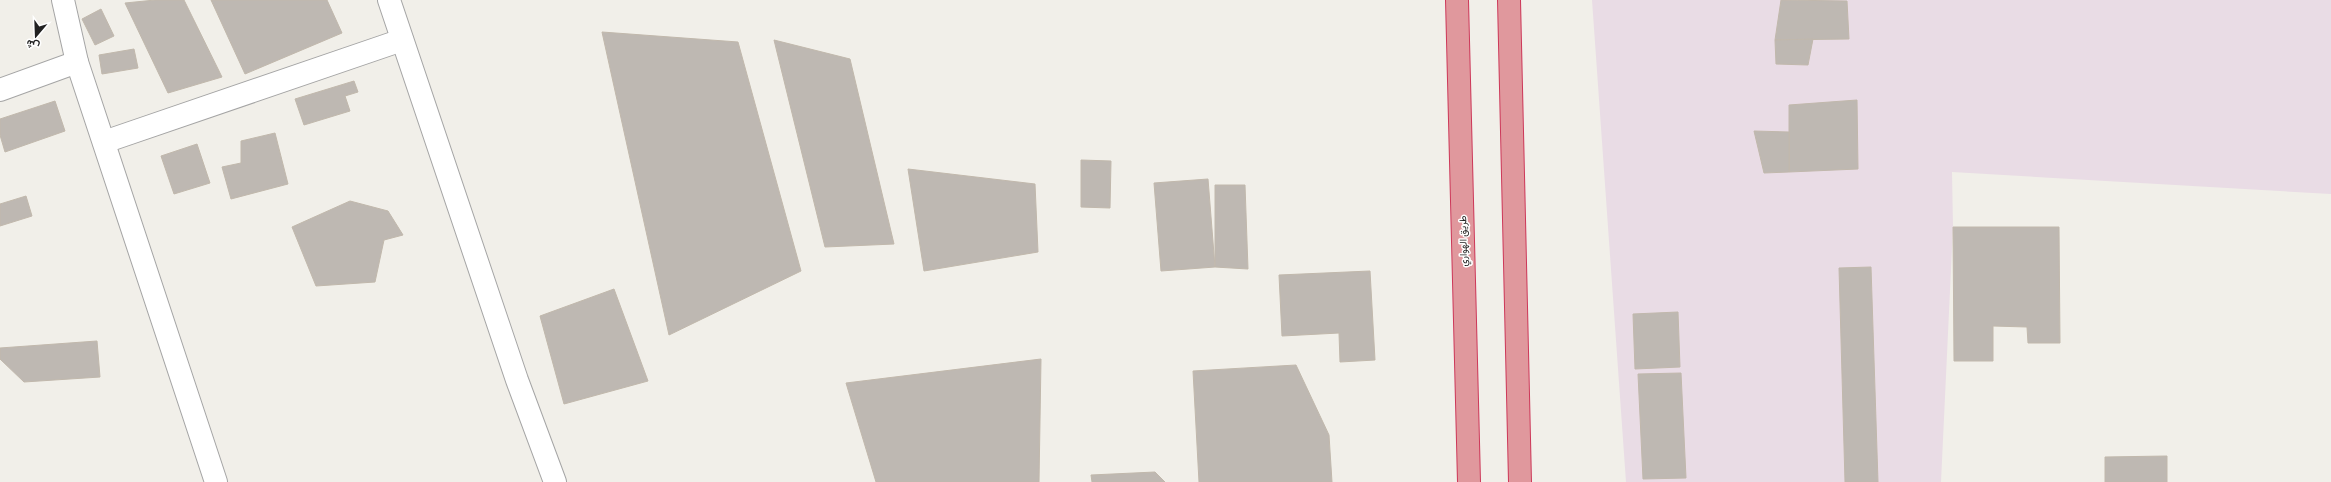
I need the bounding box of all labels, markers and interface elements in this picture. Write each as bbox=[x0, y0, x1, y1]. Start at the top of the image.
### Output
north arrow bbox=[16, 16, 56, 56]
text: ش bbox=[24, 37, 41, 54]
street label: طريق الهواري bbox=[1456, 215, 1472, 267]

